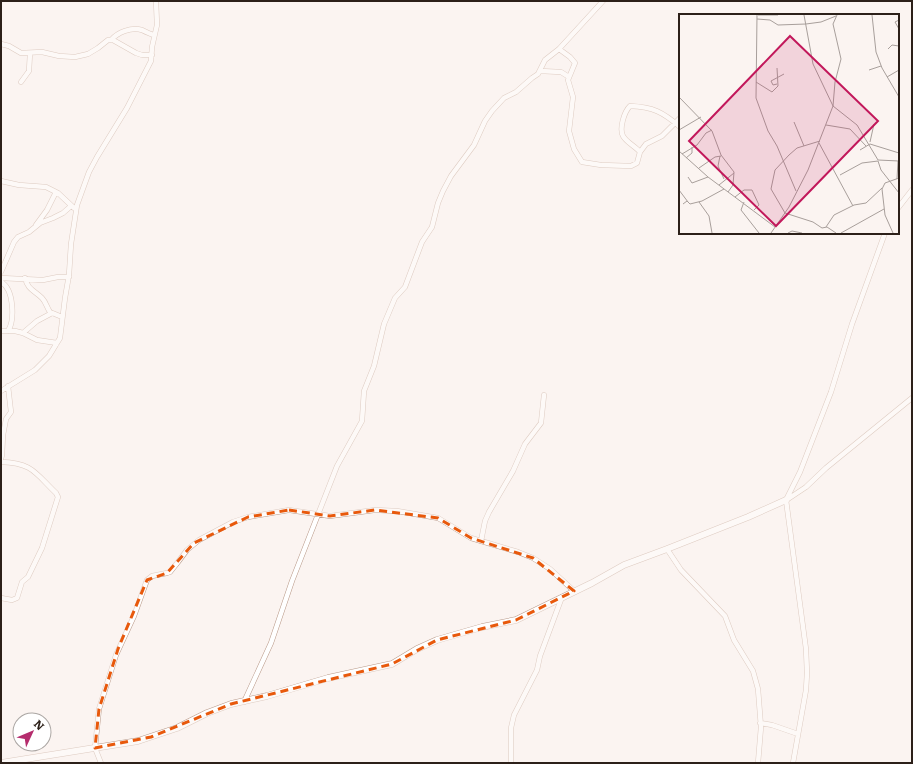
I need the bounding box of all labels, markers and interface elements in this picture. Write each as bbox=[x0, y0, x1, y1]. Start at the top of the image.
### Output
inset map bbox=[679, 14, 899, 234]
north arrow bbox=[12, 712, 52, 752]
text: N bbox=[31, 715, 49, 733]

